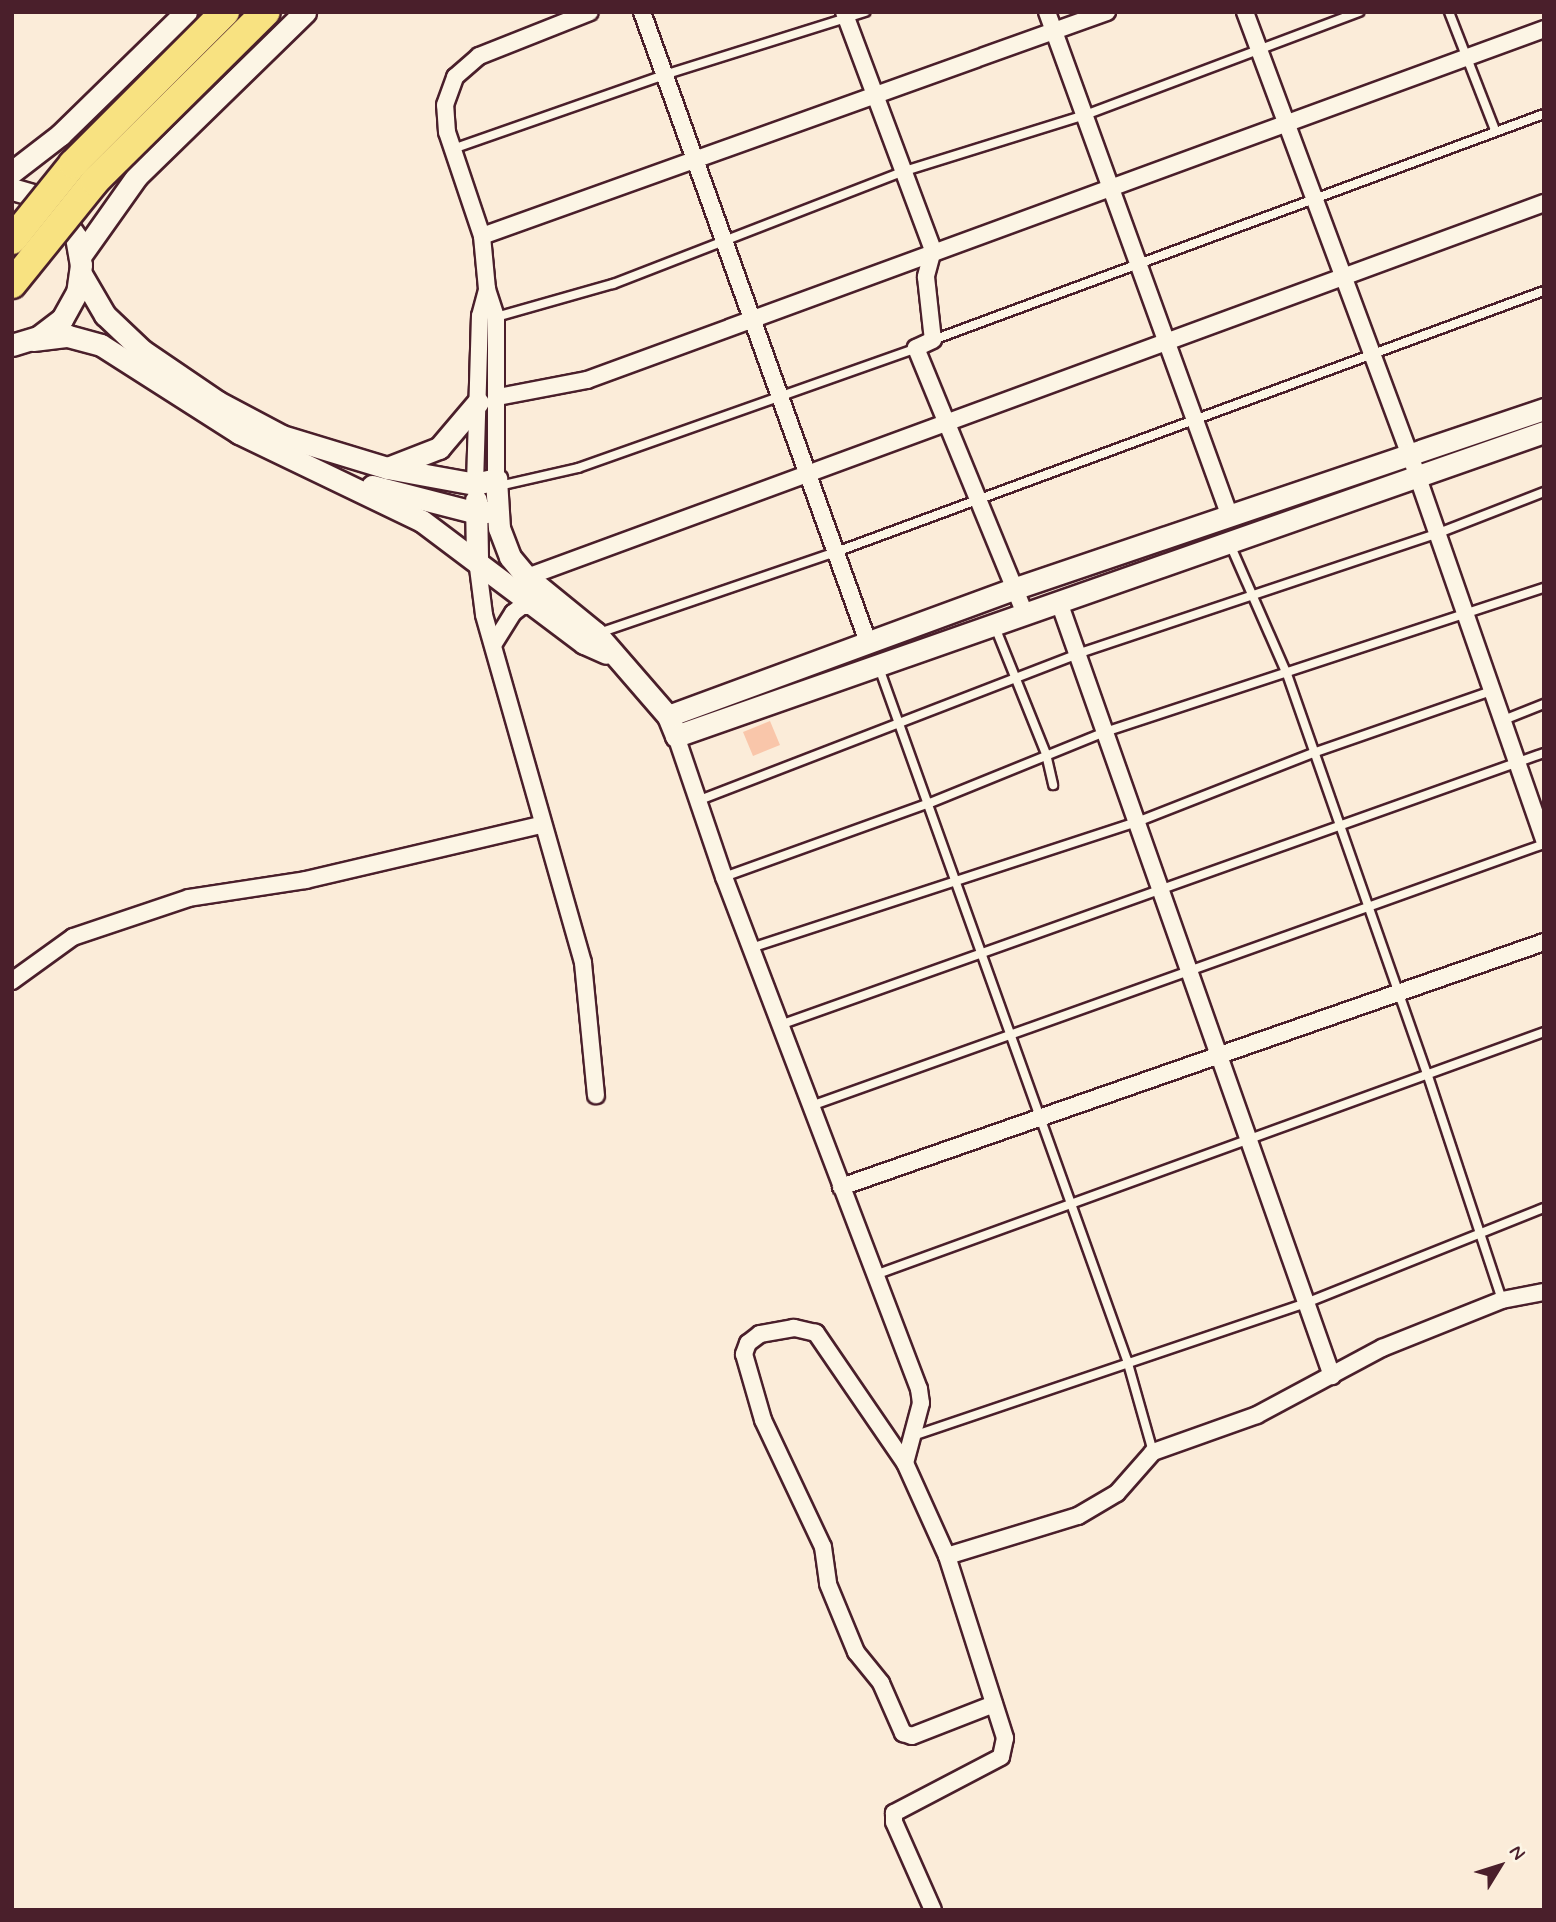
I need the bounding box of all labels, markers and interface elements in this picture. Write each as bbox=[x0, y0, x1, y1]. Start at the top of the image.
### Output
north arrow bbox=[1465, 1831, 1535, 1901]
text: N bbox=[1503, 1840, 1531, 1865]

